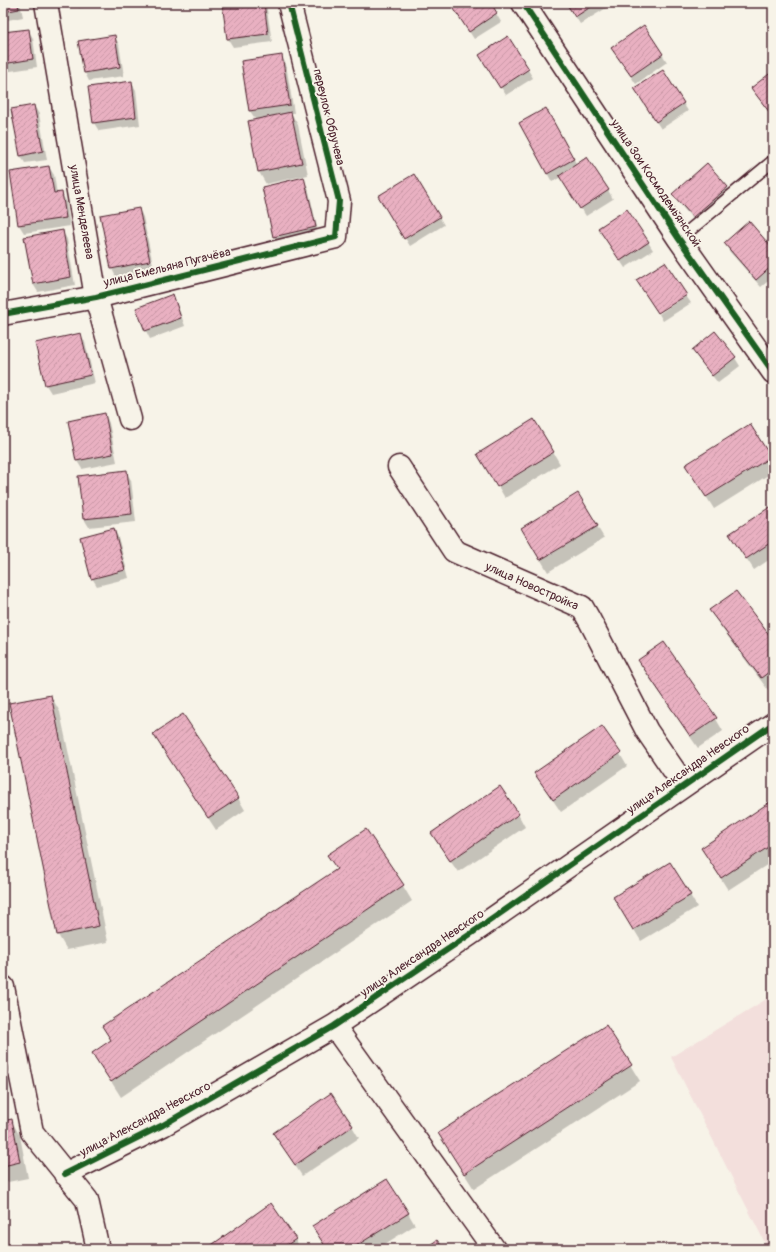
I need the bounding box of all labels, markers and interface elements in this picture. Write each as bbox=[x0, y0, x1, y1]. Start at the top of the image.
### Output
street label: переулок Обручева bbox=[309, 67, 348, 167]
street label: улица Зои Космодемьянской bbox=[607, 116, 704, 250]
street label: улица Менделеева bbox=[66, 163, 97, 261]
street label: улица Емельяна Пугачёва bbox=[101, 244, 233, 291]
street label: улица Новостройка bbox=[482, 559, 581, 614]
street label: улица Александра Невского bbox=[623, 721, 753, 818]
street label: улица Александра Невского bbox=[357, 906, 487, 1001]
street label: улица Александра Невского bbox=[76, 1078, 214, 1161]

